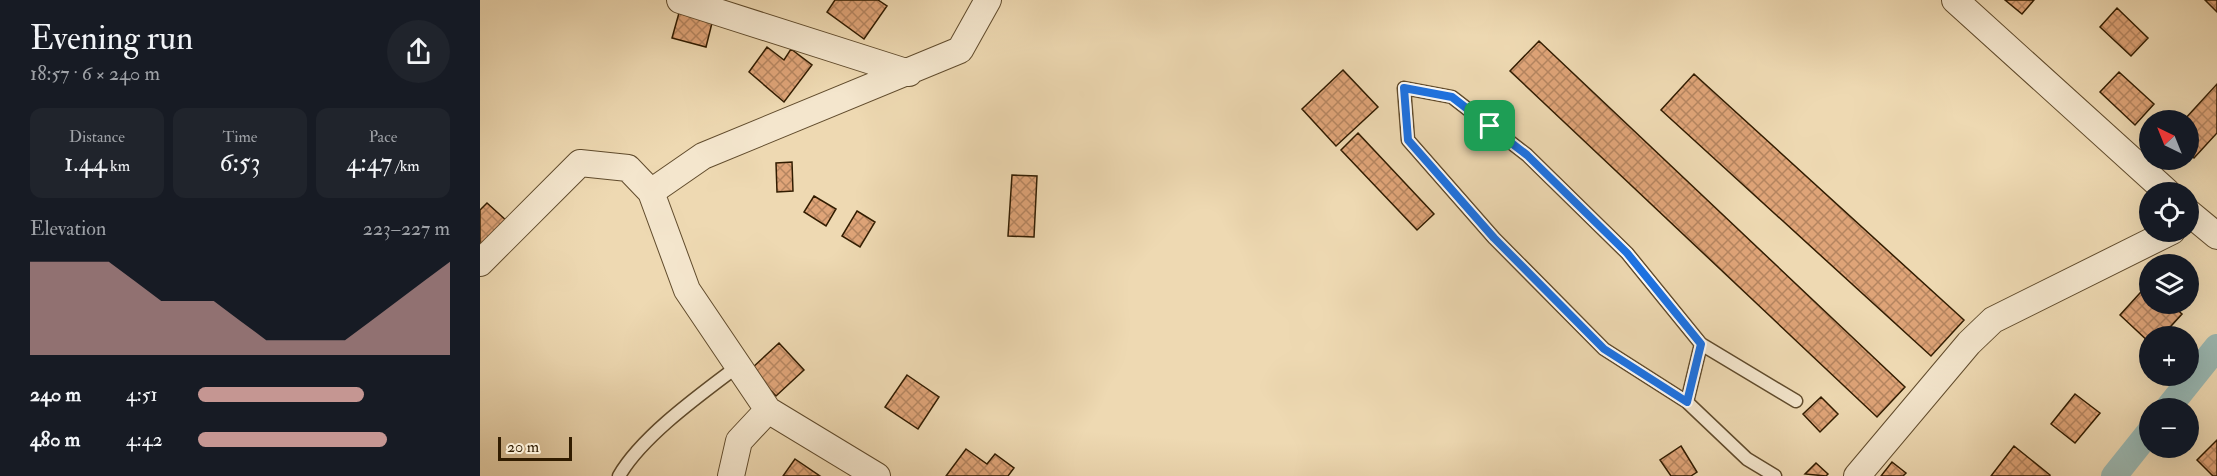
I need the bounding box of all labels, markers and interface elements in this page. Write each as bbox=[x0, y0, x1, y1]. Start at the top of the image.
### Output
text: Evening run bbox=[30, 18, 193, 59]
button: share bbox=[387, 20, 450, 83]
text: 18:57 · 6 × 240 m bbox=[30, 61, 160, 86]
pin bbox=[1464, 100, 1515, 151]
icon: arrive bbox=[1473, 109, 1506, 142]
north arrow bbox=[2139, 110, 2199, 170]
map controls bbox=[2139, 110, 2199, 458]
text: Distance bbox=[69, 127, 125, 147]
text: Time bbox=[223, 127, 257, 147]
text: Pace bbox=[369, 127, 397, 147]
text: 1.44 bbox=[64, 147, 107, 179]
text: 6:53 bbox=[220, 147, 260, 179]
text: 4:47 bbox=[346, 147, 392, 179]
text: km bbox=[107, 156, 130, 176]
text: /km bbox=[392, 156, 420, 176]
button: locate bbox=[2139, 182, 2199, 242]
text: Elevation bbox=[30, 216, 106, 241]
text: 223–227 m bbox=[363, 216, 450, 241]
button: layers bbox=[2139, 254, 2199, 314]
button: + bbox=[2139, 326, 2199, 386]
text: 240 m bbox=[30, 382, 81, 407]
text: 4:51 bbox=[126, 382, 158, 407]
button: − bbox=[2139, 398, 2199, 458]
text: 480 m bbox=[30, 427, 80, 452]
text: 4:42 bbox=[126, 427, 163, 452]
scale bar bbox=[498, 434, 572, 462]
text: 20 m bbox=[507, 437, 539, 457]

